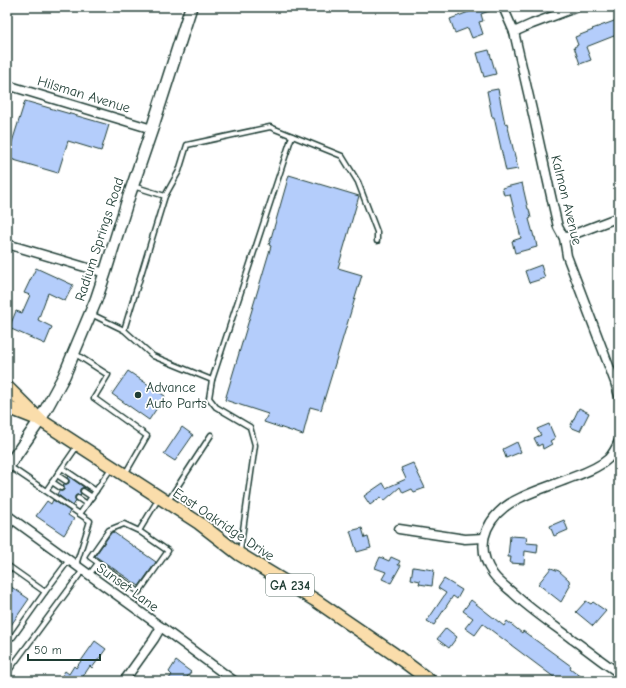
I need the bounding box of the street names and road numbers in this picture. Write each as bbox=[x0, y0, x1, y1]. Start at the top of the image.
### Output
street label: Hilsman Avenue bbox=[35, 72, 132, 117]
street label: Kalmon Avenue bbox=[547, 153, 586, 247]
street label: Radium Springs Road bbox=[71, 175, 128, 303]
street label: East Oakridge Drive bbox=[170, 484, 278, 565]
street label: Sunset Lane bbox=[93, 559, 162, 616]
road number: GA 234 bbox=[266, 574, 314, 596]

